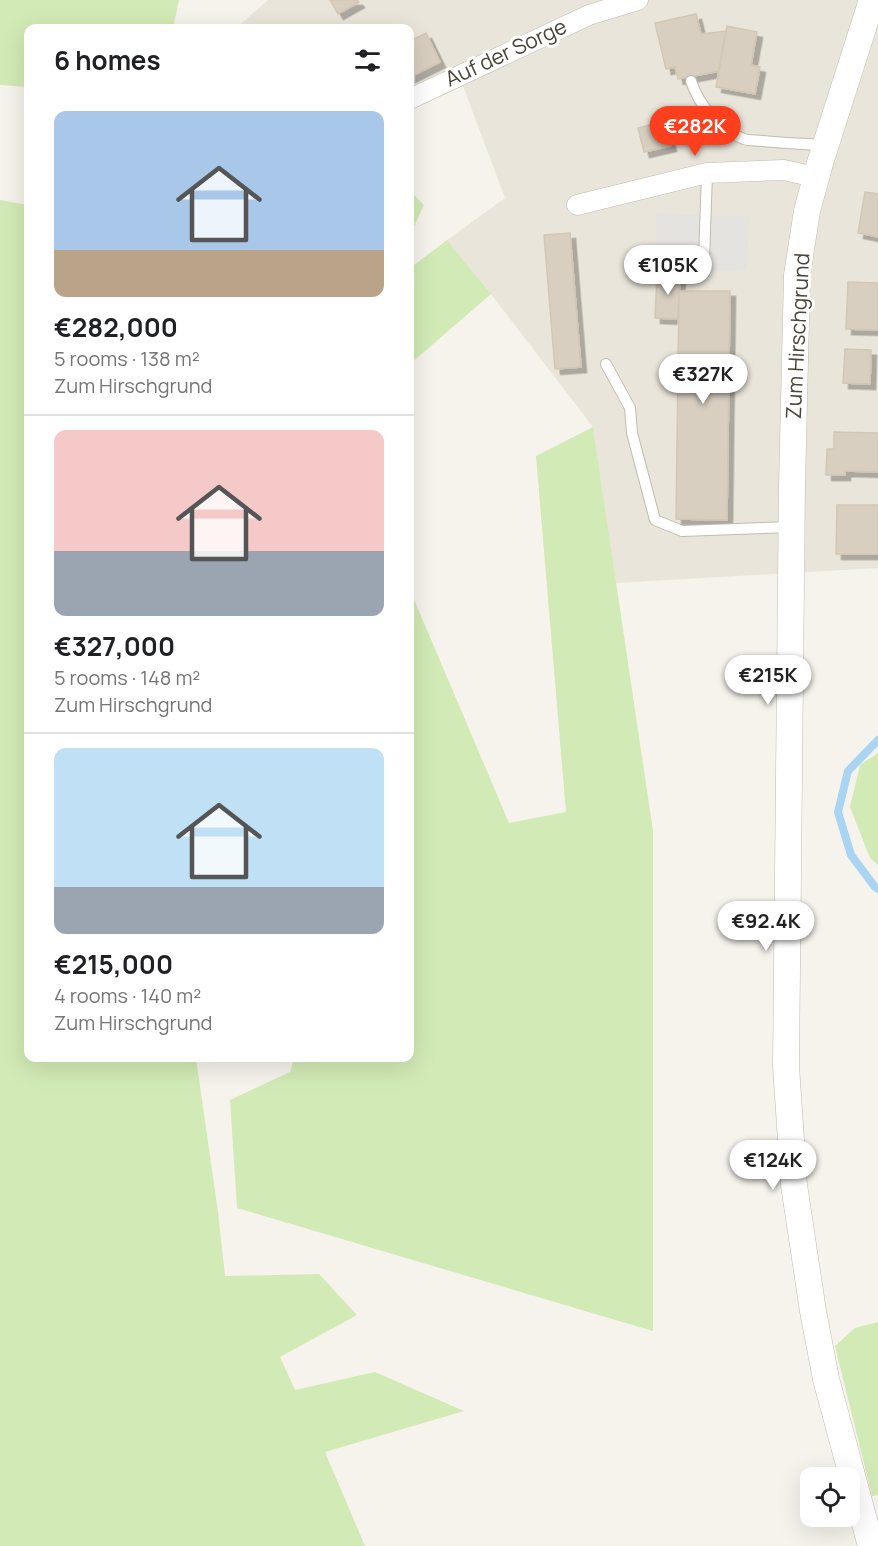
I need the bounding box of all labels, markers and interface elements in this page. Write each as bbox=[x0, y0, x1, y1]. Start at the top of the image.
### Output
street label: Auf der Sorge bbox=[440, 12, 571, 92]
text: 6 homes bbox=[54, 42, 161, 78]
icon: filters bbox=[351, 44, 384, 77]
pin: €282K bbox=[653, 106, 737, 157]
text: €282K bbox=[664, 112, 726, 139]
icon: home bbox=[165, 150, 273, 258]
pin: €105K bbox=[626, 245, 710, 296]
text: €105K bbox=[638, 251, 698, 278]
street label: Zum Hirschgrund bbox=[779, 252, 815, 420]
text: €282,000 bbox=[54, 309, 178, 345]
text: 5 rooms · 138 m² bbox=[54, 345, 200, 372]
pin: €327K bbox=[661, 354, 745, 405]
text: €327K bbox=[673, 360, 733, 387]
text: Zum Hirschgrund bbox=[54, 372, 212, 399]
icon: home bbox=[165, 469, 273, 577]
text: €327,000 bbox=[54, 628, 175, 664]
pin: €215K bbox=[726, 655, 810, 706]
text: €215K bbox=[739, 661, 797, 688]
text: 5 rooms · 148 m² bbox=[54, 664, 200, 691]
text: Zum Hirschgrund bbox=[54, 691, 212, 718]
icon: home bbox=[165, 787, 273, 895]
pin: €92.4K bbox=[717, 901, 815, 952]
text: €92.4K bbox=[731, 907, 801, 934]
text: €215,000 bbox=[54, 946, 173, 982]
text: 4 rooms · 140 m² bbox=[54, 982, 201, 1009]
text: Zum Hirschgrund bbox=[54, 1009, 212, 1036]
pin: €124K bbox=[731, 1140, 815, 1191]
text: €124K bbox=[743, 1146, 803, 1173]
map controls bbox=[800, 1467, 860, 1527]
button: locate bbox=[800, 1467, 860, 1527]

